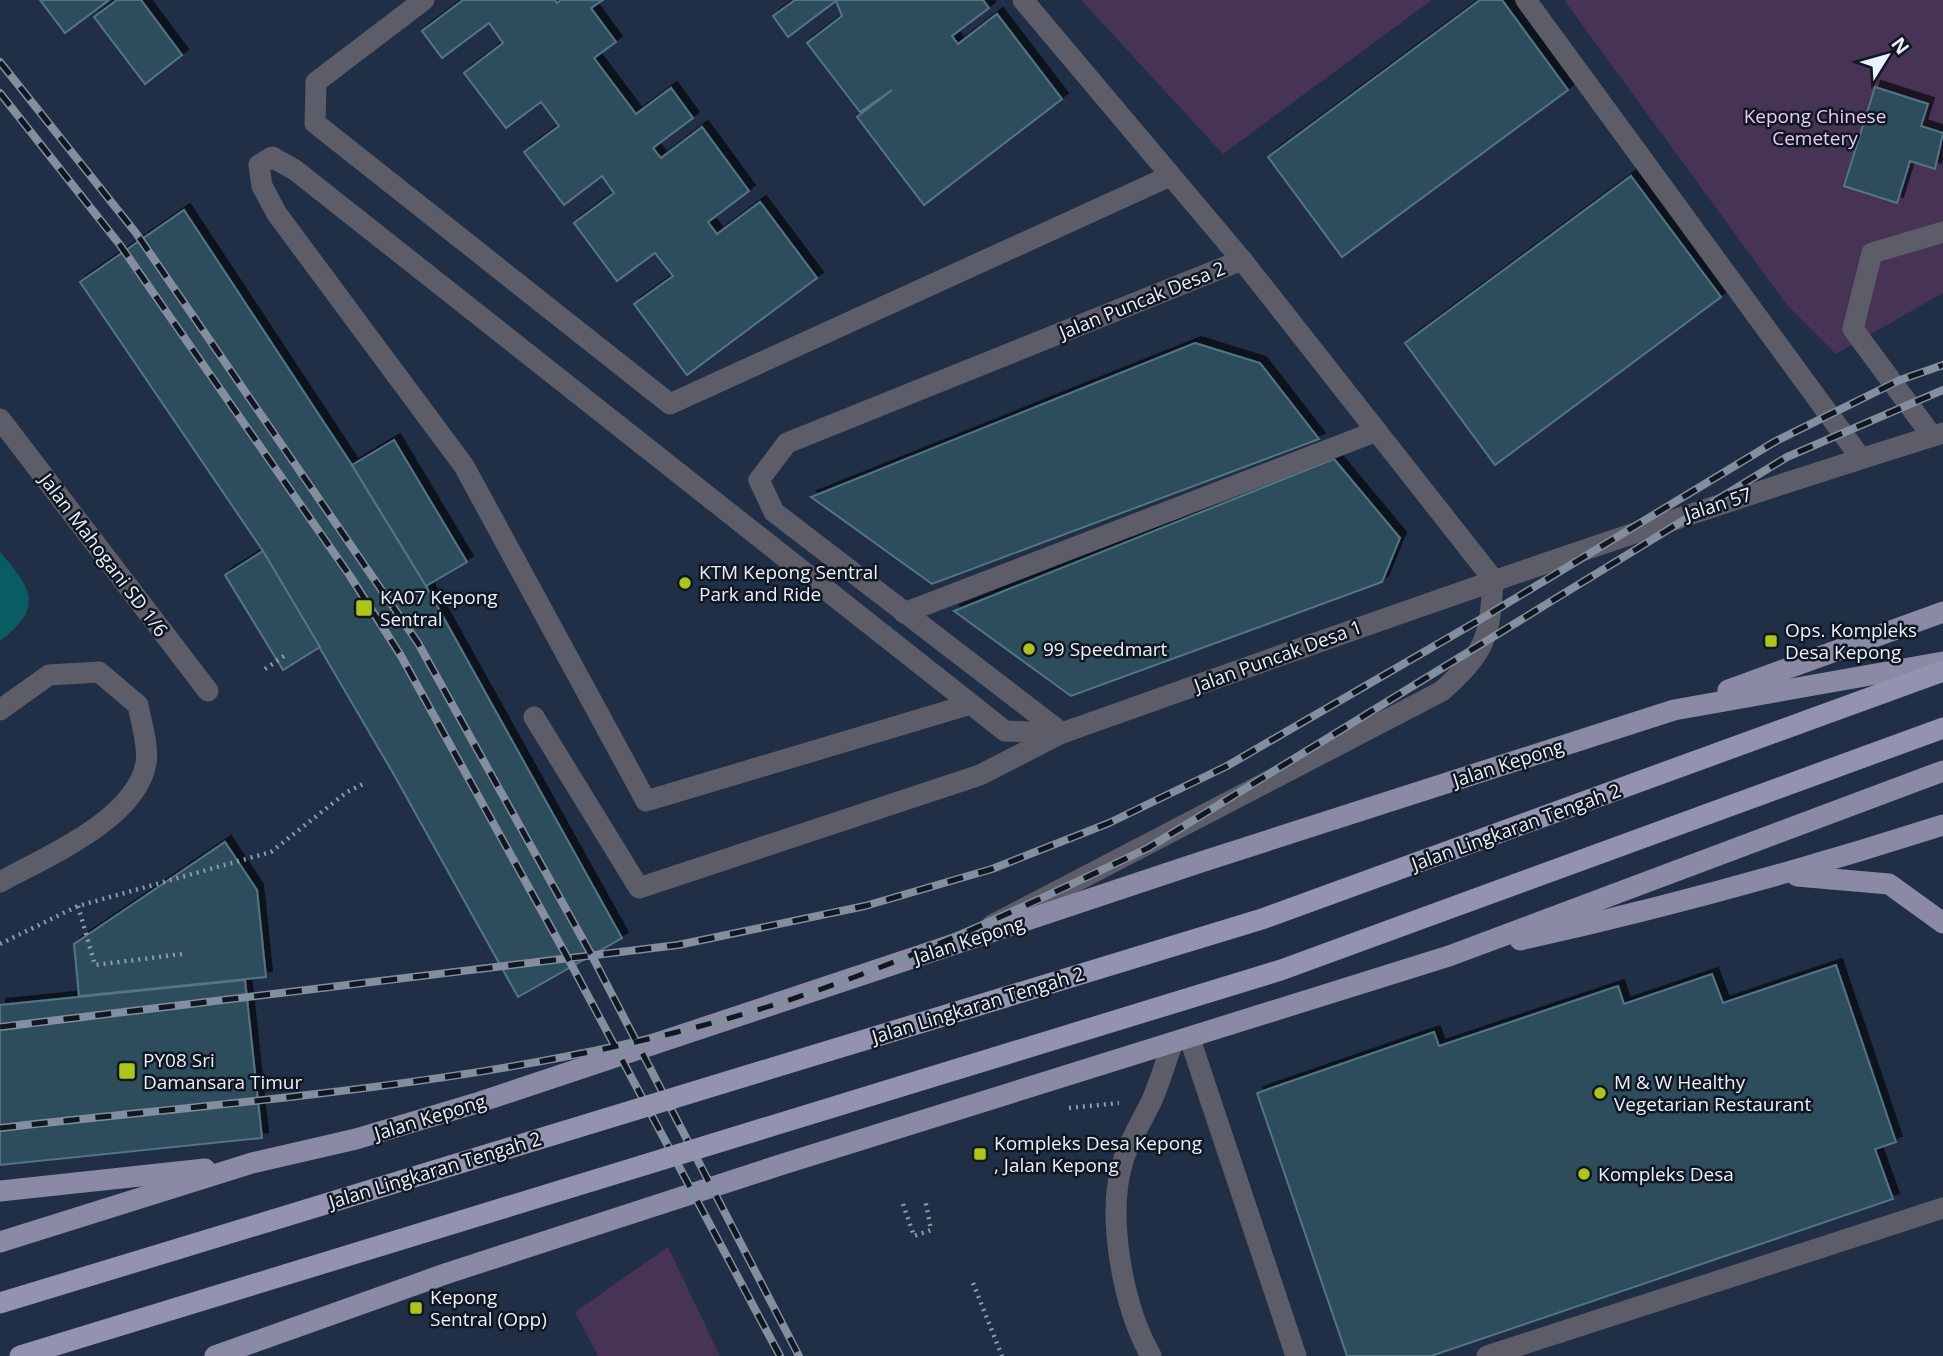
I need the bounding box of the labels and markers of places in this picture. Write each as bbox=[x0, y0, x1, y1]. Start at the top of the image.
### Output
place label: KTM Kepong Sentral Park and Ride bbox=[699, 559, 878, 607]
marker: KTM Kepong Sentral Park and Ride bbox=[677, 575, 693, 591]
place label: KA07 Kepong Sentral bbox=[380, 584, 498, 632]
marker: KA07 Kepong Sentral bbox=[354, 598, 374, 618]
place label: Ops. Kompleks Desa Kepong bbox=[1785, 617, 1917, 665]
marker: Ops. Kompleks Desa Kepong bbox=[1763, 633, 1779, 649]
place label: 99 Speedmart bbox=[1043, 636, 1168, 662]
marker: 99 Speedmart bbox=[1021, 641, 1037, 657]
place label: PY08 Sri Damansara Timur bbox=[143, 1047, 303, 1095]
marker: PY08 Sri Damansara Timur bbox=[117, 1061, 137, 1081]
place label: M & W Healthy Vegetarian Restaurant bbox=[1614, 1069, 1811, 1117]
marker: M & W Healthy Vegetarian Restaurant bbox=[1592, 1085, 1608, 1101]
place label: Kompleks Desa Kepong , Jalan Kepong bbox=[994, 1130, 1202, 1178]
marker: Kompleks Desa Kepong , Jalan Kepong bbox=[972, 1146, 988, 1162]
place label: Kompleks Desa bbox=[1598, 1161, 1734, 1187]
marker: Kompleks Desa bbox=[1576, 1166, 1592, 1182]
place label: Kepong Sentral (Opp) bbox=[430, 1284, 547, 1332]
marker: Kepong Sentral (Opp) bbox=[408, 1300, 424, 1316]

